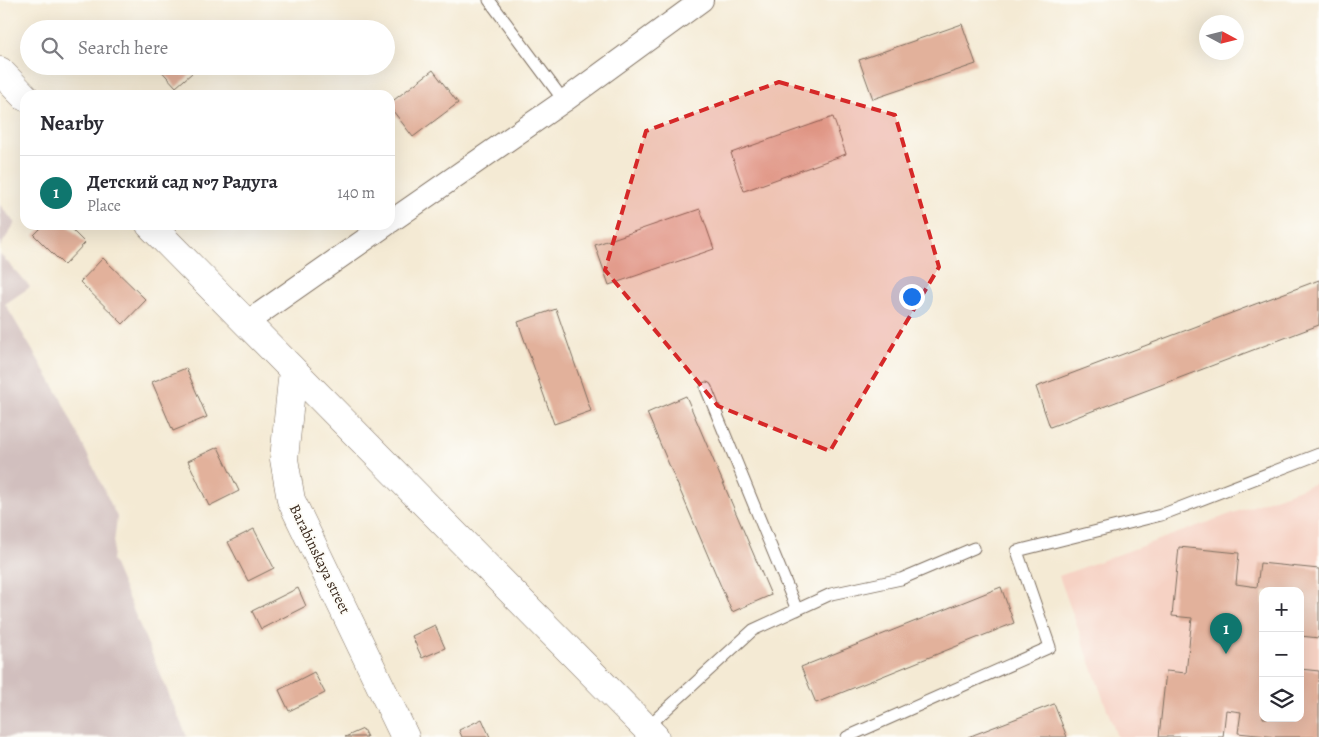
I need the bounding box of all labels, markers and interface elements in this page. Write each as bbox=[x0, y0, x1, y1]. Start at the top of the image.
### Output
north arrow bbox=[1199, 15, 1244, 60]
search box bbox=[20, 20, 395, 75]
icon: search bbox=[38, 34, 66, 62]
text: Search here bbox=[78, 35, 168, 61]
text: Nearby bbox=[40, 109, 103, 137]
text: Детский сад №7 Радуга bbox=[87, 169, 278, 195]
text: 1 bbox=[53, 182, 59, 204]
text: 140 m bbox=[337, 182, 375, 204]
text: Place bbox=[87, 195, 121, 217]
your location bbox=[899, 284, 925, 310]
street label: Barabinskaya street bbox=[285, 501, 355, 617]
map controls bbox=[1259, 587, 1304, 722]
button: + bbox=[1259, 587, 1304, 632]
pin: 1 bbox=[1210, 613, 1242, 654]
button: − bbox=[1259, 632, 1304, 677]
button: layers bbox=[1259, 677, 1304, 722]

